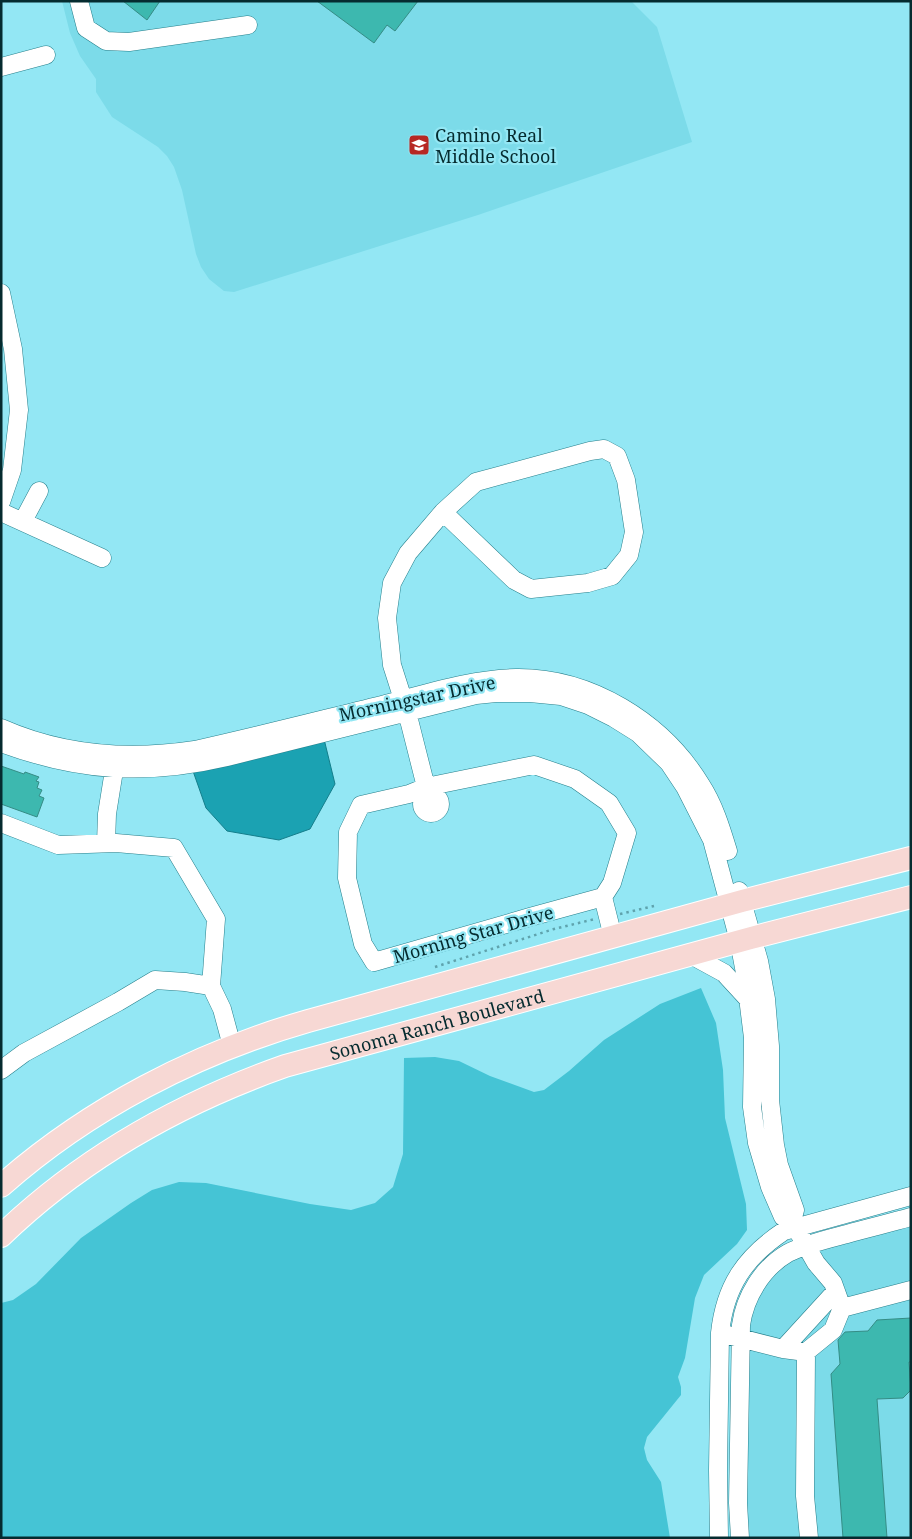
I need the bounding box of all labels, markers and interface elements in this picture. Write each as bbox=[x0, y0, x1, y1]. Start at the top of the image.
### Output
place label: Camino Real Middle School bbox=[435, 123, 556, 168]
school or university icon: Camino Real Middle School bbox=[407, 133, 431, 157]
street label: Morningstar Drive bbox=[336, 670, 498, 726]
street label: Morning Star Drive bbox=[390, 900, 556, 968]
street label: Sonoma Ranch Boulevard bbox=[327, 983, 547, 1065]

